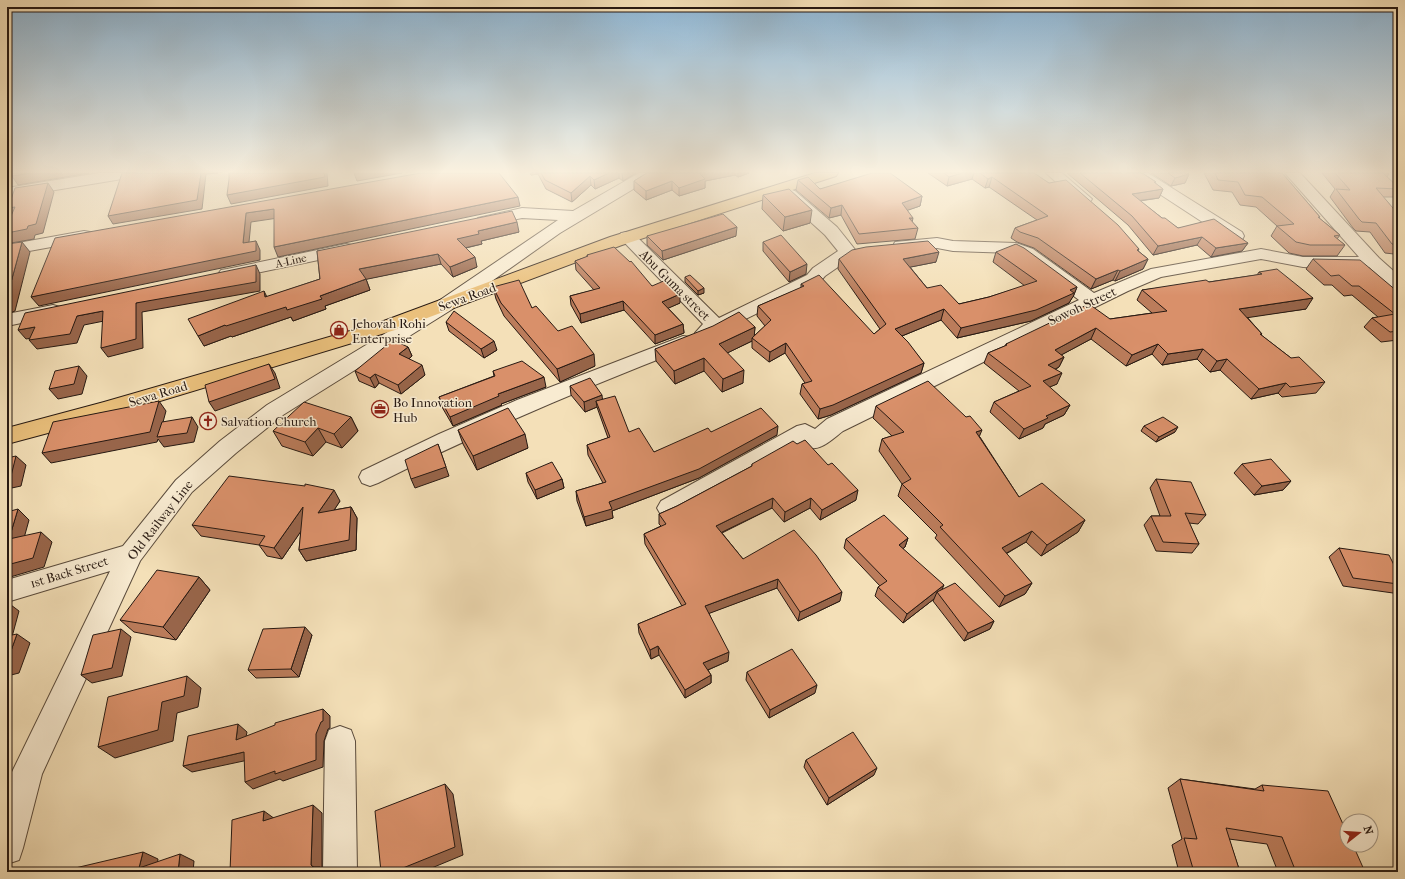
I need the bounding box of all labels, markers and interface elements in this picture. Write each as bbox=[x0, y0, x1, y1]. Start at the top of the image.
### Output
street label: Abu Guma street bbox=[636, 246, 714, 324]
street label: A-Line bbox=[273, 251, 308, 271]
street label: Sewa Road bbox=[436, 279, 499, 314]
street label: Sowoh Street bbox=[1046, 284, 1119, 328]
place label: Jehovah Rohi Enterprise bbox=[351, 316, 426, 346]
shop icon: Jehovah Rohi Enterprise bbox=[329, 320, 349, 340]
street label: Sewa Road bbox=[127, 378, 190, 410]
place label: Bo Innovation Hub bbox=[393, 395, 473, 425]
office icon: Bo Innovation Hub bbox=[370, 399, 390, 419]
church icon: Salvation Church bbox=[198, 411, 218, 431]
place label: Salvation Church bbox=[221, 414, 317, 429]
street label: Old Railway Line bbox=[124, 477, 196, 563]
street label: 1st Back Street bbox=[28, 553, 110, 591]
north arrow bbox=[1339, 813, 1379, 853]
text: N bbox=[1361, 824, 1376, 837]

